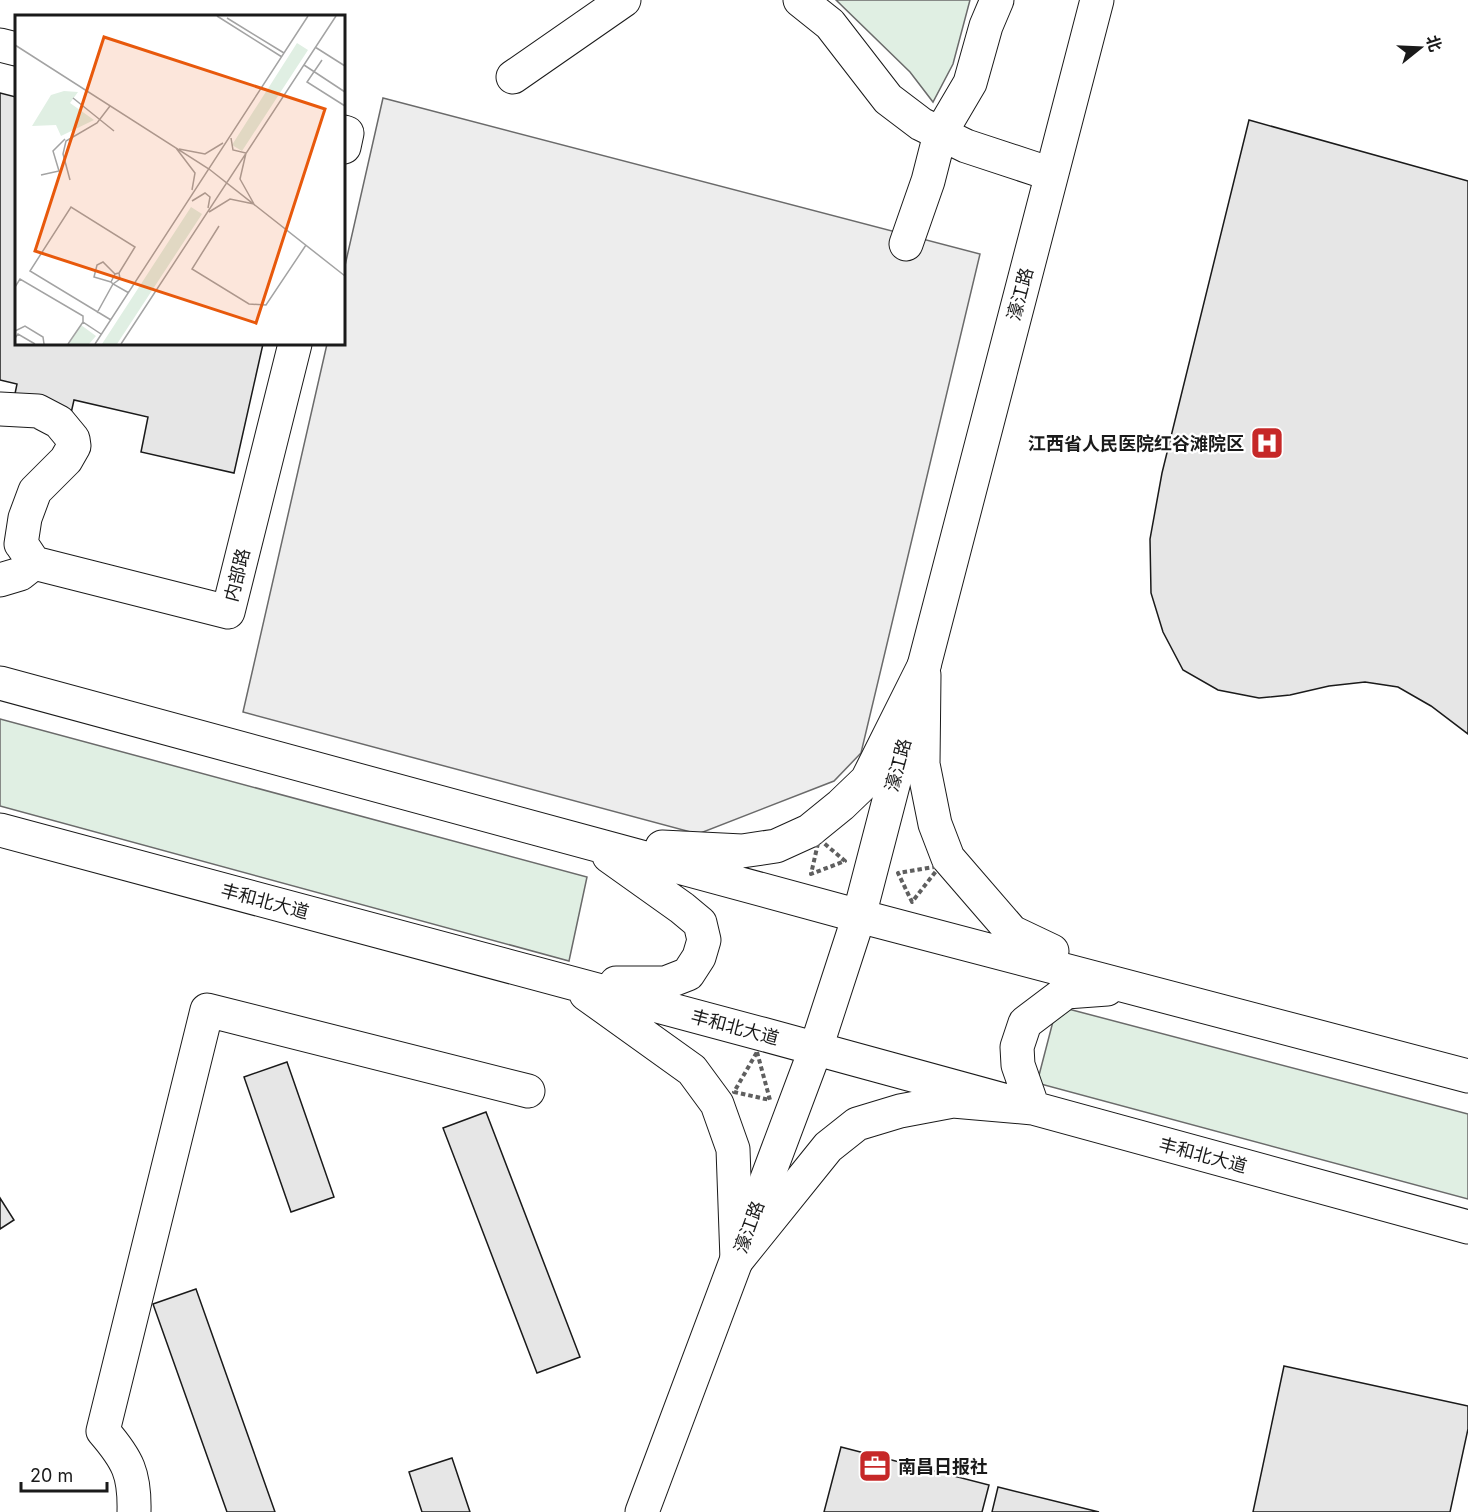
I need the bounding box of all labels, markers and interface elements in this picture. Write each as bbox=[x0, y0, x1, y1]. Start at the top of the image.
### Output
inset map bbox=[15, 15, 345, 345]
north arrow bbox=[1390, 18, 1450, 78]
text: 北 bbox=[1422, 33, 1446, 54]
street label: 濠江路 bbox=[1003, 265, 1037, 323]
hospital icon: 江西省人民医院红谷滩院区 bbox=[1249, 425, 1285, 461]
place label: 江西省人民医院红谷滩院区 bbox=[1028, 433, 1244, 454]
street label: 内部路 bbox=[220, 546, 254, 604]
street label: 濠江路 bbox=[881, 736, 915, 794]
street label: 丰和北大道 bbox=[219, 879, 311, 923]
street label: 丰和北大道 bbox=[689, 1005, 781, 1049]
street label: 丰和北大道 bbox=[1157, 1133, 1249, 1177]
street label: 濠江路 bbox=[730, 1198, 768, 1256]
office icon: 南昌日报社 bbox=[857, 1448, 893, 1484]
scale bar bbox=[21, 1455, 106, 1493]
place label: 南昌日报社 bbox=[898, 1456, 988, 1477]
text: 20 m bbox=[30, 1465, 73, 1486]

